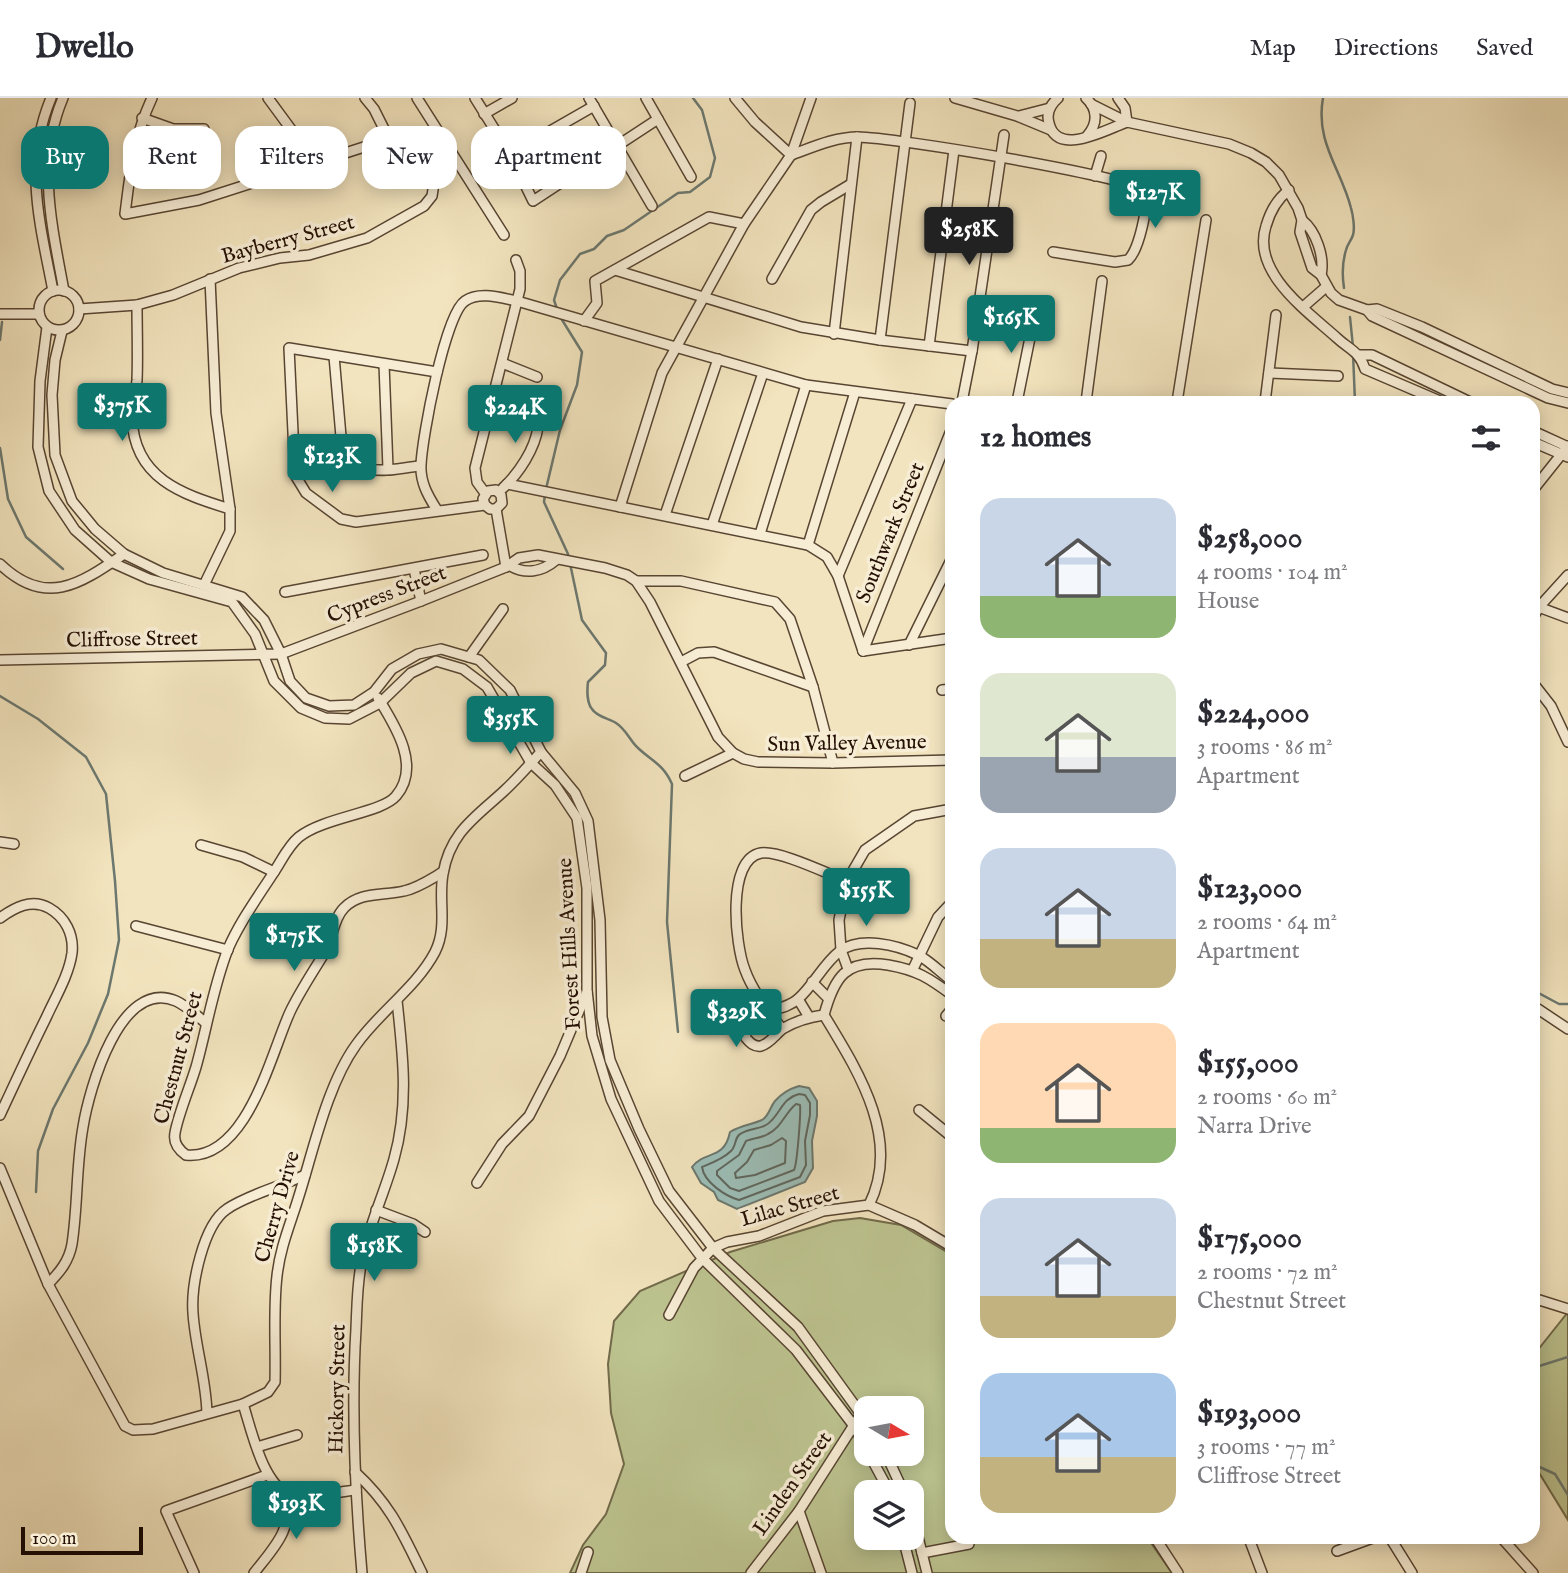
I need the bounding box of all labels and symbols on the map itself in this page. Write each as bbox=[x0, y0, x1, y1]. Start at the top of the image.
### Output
pin: $127K bbox=[1106, 170, 1204, 230]
pin: $258K bbox=[920, 208, 1018, 267]
street label: Bayberry Street bbox=[219, 209, 357, 271]
pin: $165K bbox=[962, 296, 1060, 355]
pin: $375K bbox=[73, 384, 171, 443]
pin: $224K bbox=[466, 386, 564, 445]
pin: $123K bbox=[283, 434, 381, 494]
street label: Southwark Street bbox=[850, 459, 932, 607]
street label: Cypress Street bbox=[324, 560, 450, 630]
street label: Cliffrose Street bbox=[66, 625, 198, 655]
pin: $355K bbox=[461, 696, 559, 756]
street label: Sun Valley Avenue bbox=[767, 729, 927, 759]
street label: Forest Hills Avenue bbox=[552, 857, 588, 1031]
pin: $155K bbox=[817, 868, 915, 928]
pin: $175K bbox=[245, 914, 343, 973]
street label: Chestnut Street bbox=[148, 989, 210, 1127]
pin: $329K bbox=[687, 990, 785, 1049]
street label: Cherry Drive bbox=[249, 1148, 307, 1266]
street label: Lilac Street bbox=[738, 1180, 842, 1234]
pin: $158K bbox=[325, 1224, 423, 1283]
street label: Hickory Street bbox=[323, 1324, 353, 1454]
north arrow bbox=[854, 1396, 924, 1466]
street label: Linden Street bbox=[747, 1427, 839, 1541]
pin: $193K bbox=[247, 1482, 345, 1541]
scale bar bbox=[21, 1524, 144, 1556]

